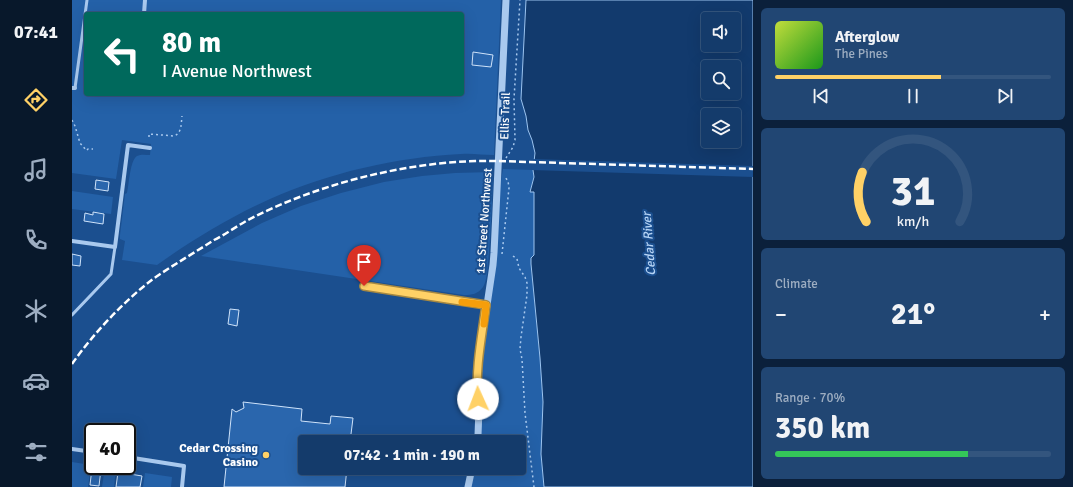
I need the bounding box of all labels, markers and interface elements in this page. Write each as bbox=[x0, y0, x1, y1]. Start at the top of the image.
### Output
map controls bbox=[701, 12, 741, 148]
button: sound bbox=[701, 12, 741, 52]
text: 07:41 bbox=[14, 21, 58, 43]
text: 80 m bbox=[162, 26, 221, 60]
icon: left bbox=[96, 28, 148, 80]
text: Afterglow bbox=[835, 28, 899, 46]
text: The Pines bbox=[835, 46, 888, 62]
text: I Avenue Northwest bbox=[162, 60, 312, 82]
button: search bbox=[701, 60, 741, 100]
icon: previous bbox=[810, 85, 832, 107]
icon: pause bbox=[902, 85, 924, 107]
icon: next bbox=[994, 85, 1016, 107]
icon: directions bbox=[22, 86, 50, 114]
street label: Ellis Trail bbox=[497, 92, 514, 140]
button: layers bbox=[701, 108, 741, 148]
icon: music bbox=[22, 156, 50, 184]
text: 31 bbox=[891, 165, 935, 216]
street label: 1st Street Northwest bbox=[473, 168, 496, 274]
water label: Cedar River bbox=[639, 209, 659, 276]
text: km/h bbox=[897, 212, 929, 229]
icon: phone bbox=[22, 226, 50, 254]
pin bbox=[347, 245, 381, 286]
icon: arrive bbox=[353, 251, 375, 273]
text: Climate bbox=[775, 276, 818, 292]
text: 21° bbox=[891, 296, 935, 333]
icon: climate bbox=[22, 297, 50, 325]
text: − bbox=[775, 301, 787, 328]
text: + bbox=[1039, 301, 1051, 328]
icon: car bbox=[22, 367, 50, 395]
position arrow bbox=[457, 378, 499, 420]
text: Range · 70% bbox=[775, 390, 845, 406]
text: 350 km bbox=[775, 410, 870, 447]
speed limit sign: 40 bbox=[84, 423, 136, 475]
icon: filters bbox=[22, 438, 50, 466]
place label: Cedar Crossing Casino bbox=[179, 441, 259, 470]
text: 07:42 · 1 min · 190 m bbox=[344, 446, 480, 464]
marker: Cedar Crossing Casino bbox=[261, 450, 271, 460]

